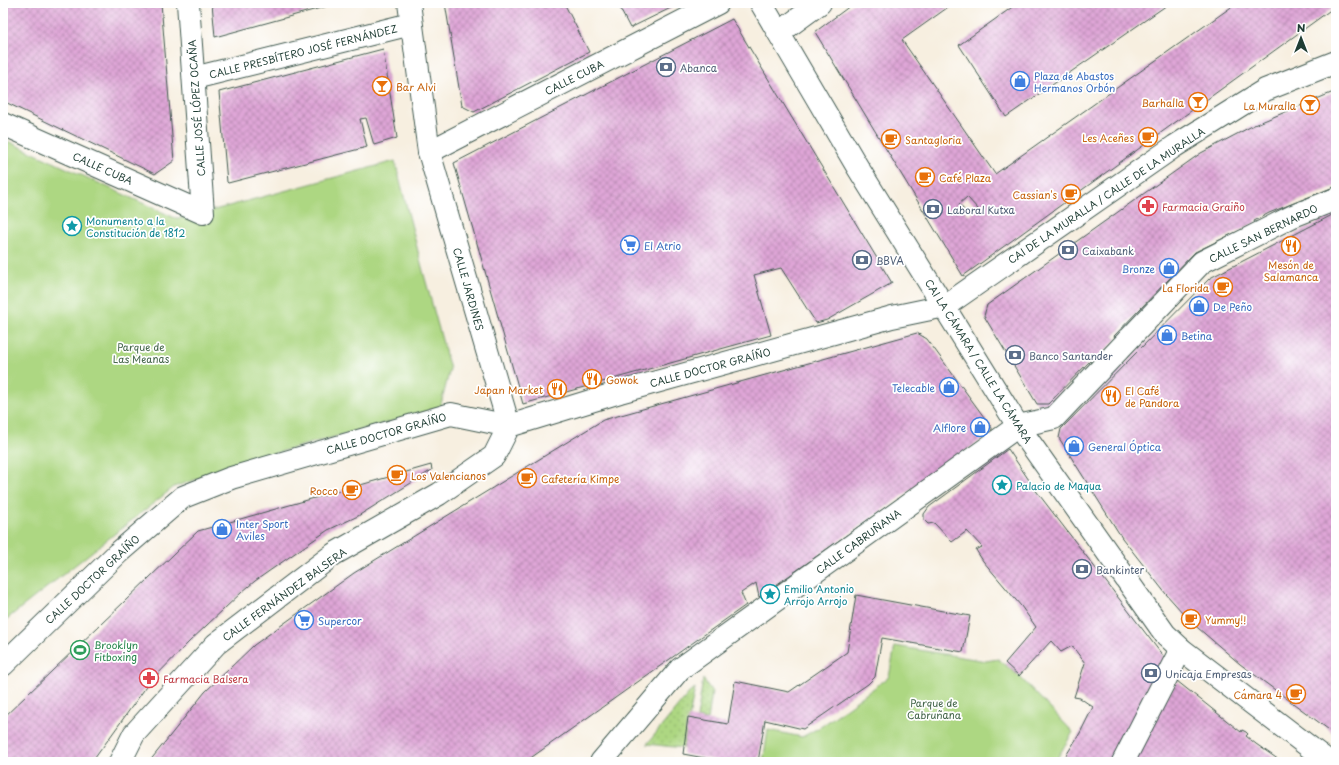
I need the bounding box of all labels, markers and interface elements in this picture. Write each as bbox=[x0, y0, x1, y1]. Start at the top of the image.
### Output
north arrow bbox=[1281, 18, 1321, 58]
text: N bbox=[1297, 19, 1306, 36]
street label: CALLE PRESBÍTERO JOSÉ FERNÁNDEZ bbox=[207, 20, 399, 82]
street label: CALLE JOSÉ LÓPEZ OCAÑA bbox=[184, 39, 208, 177]
street label: CALLE CUBA bbox=[542, 56, 606, 98]
bank icon: Abanca bbox=[655, 56, 677, 78]
place label: Abanca bbox=[680, 60, 718, 75]
place label: Plaza de Abastos Hermanos Orbón bbox=[1034, 68, 1115, 95]
shop icon: Plaza de Abastos Hermanos Orbón bbox=[1009, 70, 1031, 92]
bar icon: Bar Alvi bbox=[371, 75, 393, 97]
place label: Bar Alvi bbox=[396, 79, 436, 94]
bar icon: Barhalla bbox=[1187, 91, 1209, 113]
bar icon: La Muralla bbox=[1299, 94, 1321, 116]
place label: Barhalla bbox=[1141, 95, 1185, 110]
place label: La Muralla bbox=[1243, 98, 1297, 113]
street label: CAI DE LA MURALLA / CALLE DE LA MURALLA bbox=[1005, 123, 1208, 267]
cafe icon: Les Aceñes bbox=[1137, 126, 1159, 148]
cafe icon: Santagloria bbox=[880, 128, 902, 150]
place label: Les Aceñes bbox=[1082, 130, 1134, 145]
place label: Santagloria bbox=[905, 132, 962, 147]
street label: CALLE CUBA bbox=[71, 148, 136, 188]
cafe icon: Café Plaza bbox=[914, 166, 936, 188]
place label: Café Plaza bbox=[939, 170, 992, 185]
cafe icon: Cassian's bbox=[1060, 183, 1082, 205]
place label: Cassian's bbox=[1013, 187, 1057, 202]
pharmacy icon: Farmacia Graiño bbox=[1137, 195, 1159, 217]
bank icon: Laboral Kutxa bbox=[922, 198, 944, 220]
place label: Farmacia Graiño bbox=[1162, 199, 1245, 214]
street label: CALLE SAN BERNARDO bbox=[1206, 200, 1320, 266]
place label: Laboral Kutxa bbox=[947, 202, 1015, 217]
place label: Monumento a la Constitución de 1812 bbox=[86, 213, 185, 240]
place icon: Monumento a la Constitución de 1812 bbox=[61, 215, 83, 237]
supermarket icon: El Atrio bbox=[619, 234, 641, 256]
restaurant icon: Mesón de Salamanca bbox=[1280, 235, 1302, 257]
place label: El Atrio bbox=[644, 238, 682, 253]
bank icon: Caixabank bbox=[1057, 239, 1079, 261]
place label: Caixabank bbox=[1082, 243, 1134, 258]
street label: CALLE JARDINES bbox=[450, 246, 488, 332]
bank icon: BBVA bbox=[851, 249, 873, 271]
place label: BBVA bbox=[876, 253, 904, 268]
shop icon: Bronze bbox=[1158, 257, 1180, 279]
place label: Mesón de Salamanca bbox=[1264, 257, 1319, 284]
place label: Bronze bbox=[1122, 261, 1156, 276]
street label: CAI LA CÁMARA / CALLE LA CÁMARA bbox=[922, 276, 1036, 446]
cafe icon: La Florida bbox=[1212, 276, 1234, 298]
place label: La Florida bbox=[1162, 280, 1210, 295]
shop icon: De Peño bbox=[1188, 295, 1210, 317]
place label: De Peño bbox=[1213, 299, 1252, 314]
shop icon: Betina bbox=[1156, 324, 1178, 346]
place label: Betina bbox=[1181, 328, 1213, 343]
park label: Parque de Las Meanas bbox=[113, 339, 170, 366]
street label: CALLE DOCTOR GRAÍÑO bbox=[648, 344, 772, 390]
bank icon: Banco Santander bbox=[1004, 344, 1026, 366]
place label: Banco Santander bbox=[1029, 348, 1113, 363]
restaurant icon: Gowok bbox=[581, 368, 603, 390]
place label: Gowok bbox=[606, 372, 639, 387]
shop icon: Telecable bbox=[938, 376, 960, 398]
restaurant icon: Japan Market bbox=[546, 378, 568, 400]
place label: Telecable bbox=[892, 380, 936, 395]
place label: Japan Market bbox=[474, 382, 543, 397]
place label: El Café de Pandora bbox=[1125, 383, 1180, 410]
restaurant icon: El Café de Pandora bbox=[1100, 385, 1122, 407]
street label: CALLE DOCTOR GRAÍÑO bbox=[324, 409, 448, 457]
shop icon: Alflore bbox=[969, 416, 991, 438]
place label: Alflore bbox=[933, 420, 966, 435]
shop icon: General Óptica bbox=[1063, 435, 1085, 457]
place label: General Óptica bbox=[1088, 439, 1162, 454]
cafe icon: Los Valencianos bbox=[386, 464, 408, 486]
cafe icon: Cafetería Kimpe bbox=[516, 467, 538, 489]
place label: Los Valencianos bbox=[411, 468, 487, 483]
place label: Cafetería Kimpe bbox=[541, 471, 619, 486]
place icon: Palacio de Maqua bbox=[991, 474, 1013, 496]
place label: Palacio de Maqua bbox=[1016, 478, 1102, 493]
cafe icon: Rocco bbox=[341, 479, 363, 501]
place label: Rocco bbox=[310, 483, 338, 498]
street label: CALLE CABRUÑANA bbox=[812, 505, 904, 577]
place label: Inter Sport Aviles bbox=[236, 516, 288, 543]
shop icon: Inter Sport Aviles bbox=[211, 518, 233, 540]
street label: CALLE DOCTOR GRAÍÑO bbox=[41, 531, 143, 627]
street label: CALLE FERNÁNDEZ BALSERA bbox=[219, 544, 350, 644]
bank icon: Bankinter bbox=[1071, 558, 1093, 580]
place label: Bankinter bbox=[1096, 562, 1145, 577]
place label: Emilio Antonio Arrojo Arrojo bbox=[784, 581, 854, 608]
place icon: Emilio Antonio Arrojo Arrojo bbox=[759, 583, 781, 605]
cafe icon: Yummy!! bbox=[1180, 608, 1202, 630]
supermarket icon: Supercor bbox=[293, 609, 315, 631]
place label: Yummy!! bbox=[1205, 612, 1246, 627]
place label: Supercor bbox=[318, 613, 362, 628]
place label: Brooklyn Fitboxing bbox=[94, 637, 138, 664]
sports icon: Brooklyn Fitboxing bbox=[69, 639, 91, 661]
bank icon: Unicaja Empresas bbox=[1140, 662, 1162, 684]
place label: Unicaja Empresas bbox=[1165, 666, 1252, 681]
pharmacy icon: Farmacia Balsera bbox=[138, 667, 160, 689]
place label: Farmacia Balsera bbox=[163, 671, 249, 686]
cafe icon: Cámara 4 bbox=[1285, 683, 1307, 705]
place label: Cámara 4 bbox=[1233, 687, 1282, 702]
park label: Parque de Cabruñana bbox=[907, 695, 962, 722]

